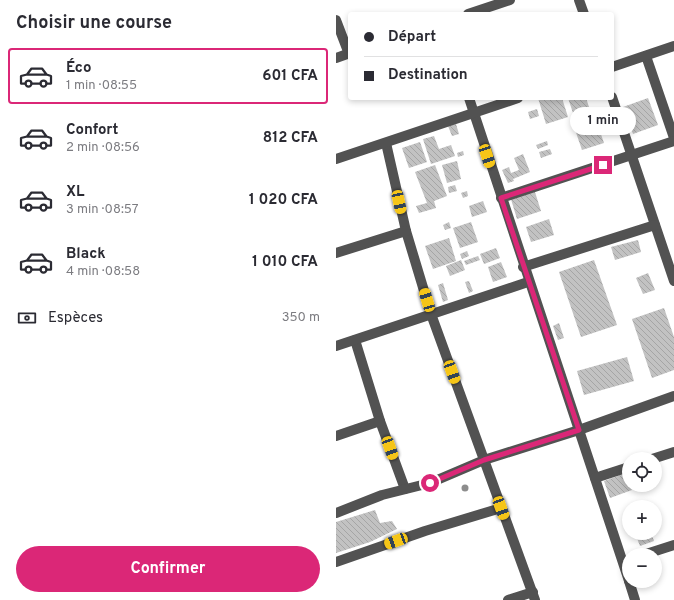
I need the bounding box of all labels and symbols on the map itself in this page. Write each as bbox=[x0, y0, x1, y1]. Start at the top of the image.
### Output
callout: 1 min bbox=[570, 107, 636, 135]
car bbox=[478, 143, 496, 169]
route end bbox=[594, 156, 612, 174]
car bbox=[391, 189, 407, 215]
car bbox=[418, 287, 436, 313]
car bbox=[442, 359, 462, 385]
car bbox=[380, 435, 400, 461]
route start bbox=[421, 474, 439, 492]
car bbox=[491, 495, 511, 521]
car bbox=[383, 531, 409, 551]

